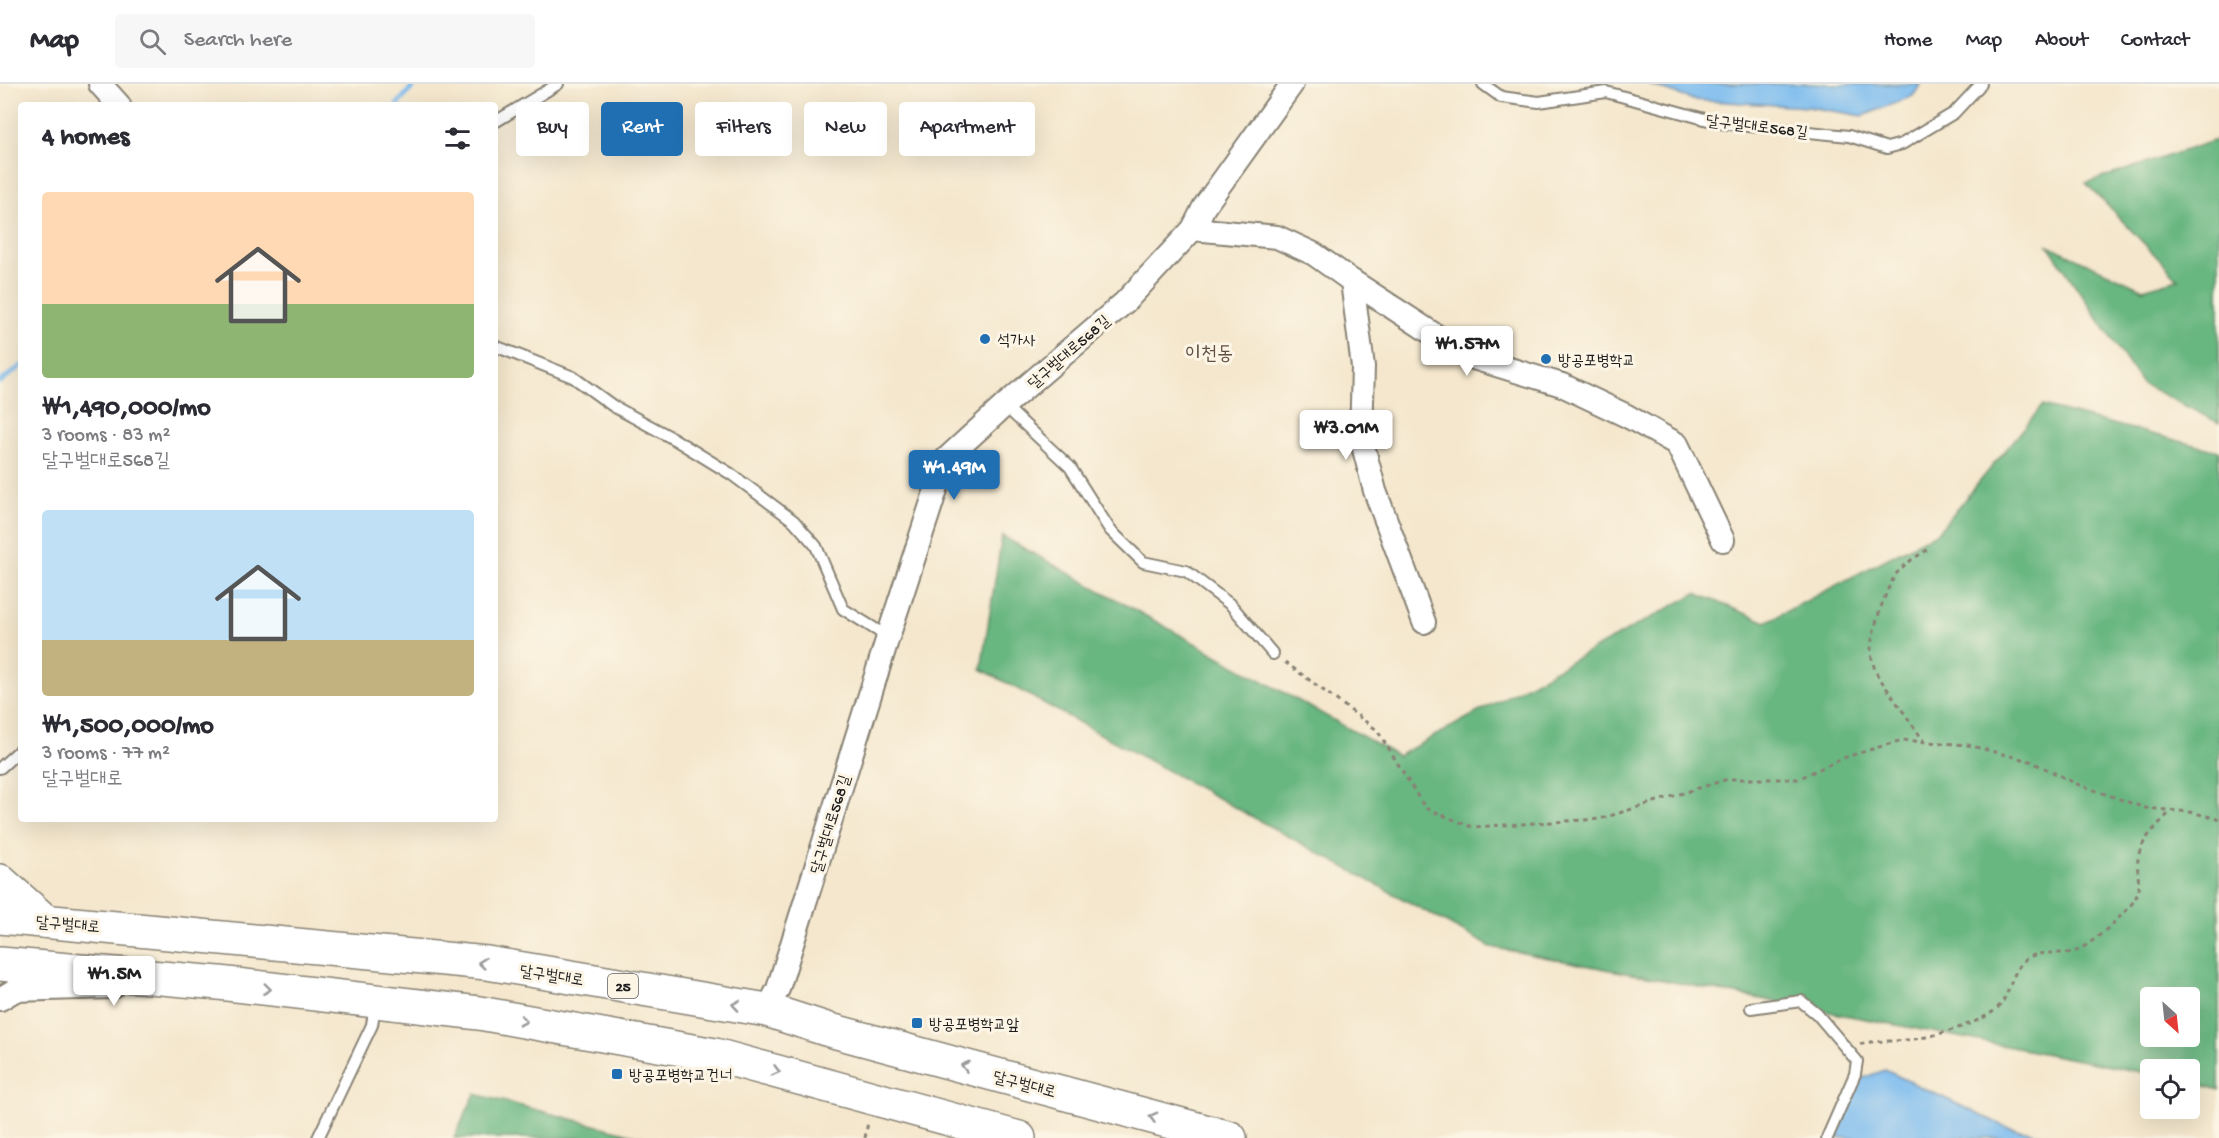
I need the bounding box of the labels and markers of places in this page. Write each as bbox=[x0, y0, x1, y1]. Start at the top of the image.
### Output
pin: ₩1.57M bbox=[1418, 326, 1516, 377]
marker: 석가사 bbox=[978, 332, 992, 346]
place label: 석가사 bbox=[997, 333, 1036, 352]
marker: 방공포병학교 bbox=[1539, 352, 1553, 366]
place label: 방공포병학교 bbox=[1558, 353, 1635, 372]
pin: ₩3.01M bbox=[1297, 410, 1395, 461]
pin: ₩1.49M bbox=[905, 450, 1003, 501]
pin: ₩1.5M bbox=[72, 956, 156, 1007]
marker: 방공포병학교앞 bbox=[910, 1016, 924, 1030]
place label: 방공포병학교앞 bbox=[929, 1017, 1019, 1036]
marker: 방공포병학교건너 bbox=[610, 1067, 624, 1081]
place label: 방공포병학교건너 bbox=[629, 1068, 732, 1087]

